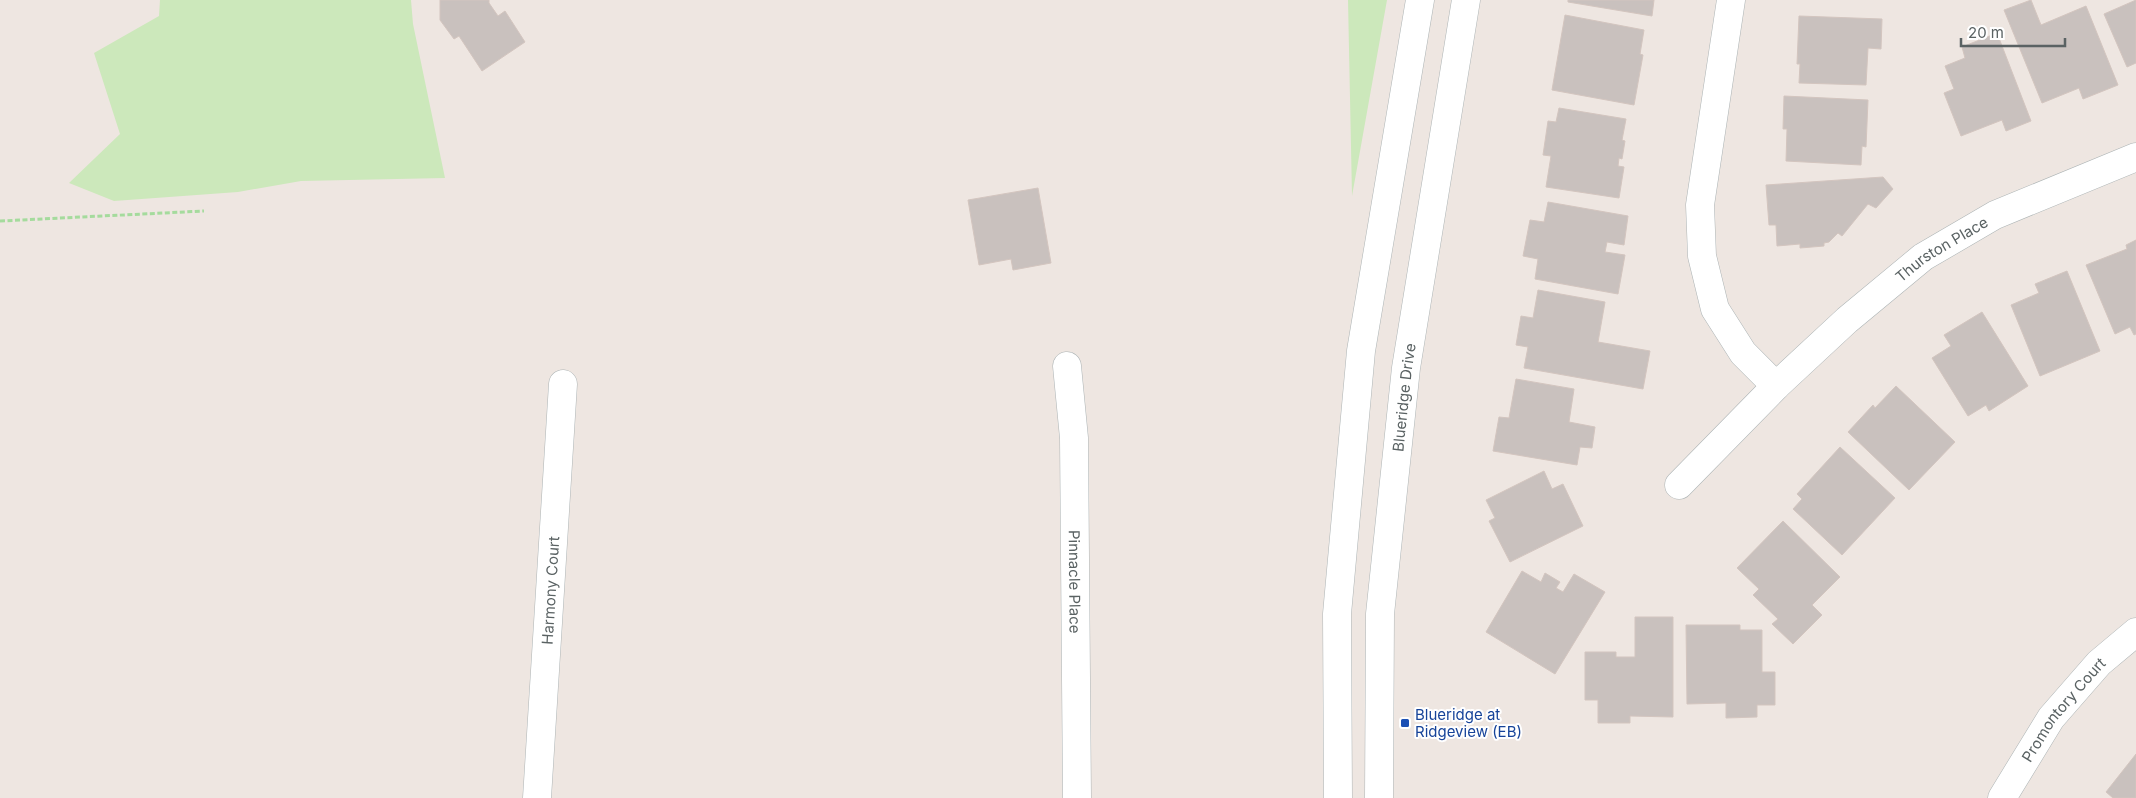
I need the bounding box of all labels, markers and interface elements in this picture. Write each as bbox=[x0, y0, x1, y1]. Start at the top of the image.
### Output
scale bar bbox=[1961, 15, 2065, 47]
text: 20 m bbox=[1968, 23, 2004, 42]
street label: Thurston Place bbox=[1891, 212, 1991, 286]
street label: Blueridge Drive bbox=[1388, 342, 1419, 453]
street label: Pinnacle Place bbox=[1065, 530, 1085, 634]
street label: Harmony Court bbox=[537, 536, 563, 645]
street label: Promontory Court bbox=[2017, 653, 2109, 765]
place label: Blueridge at Ridgeview (EB) bbox=[1415, 705, 1522, 741]
marker: Blueridge at Ridgeview (EB) bbox=[1399, 717, 1411, 729]

